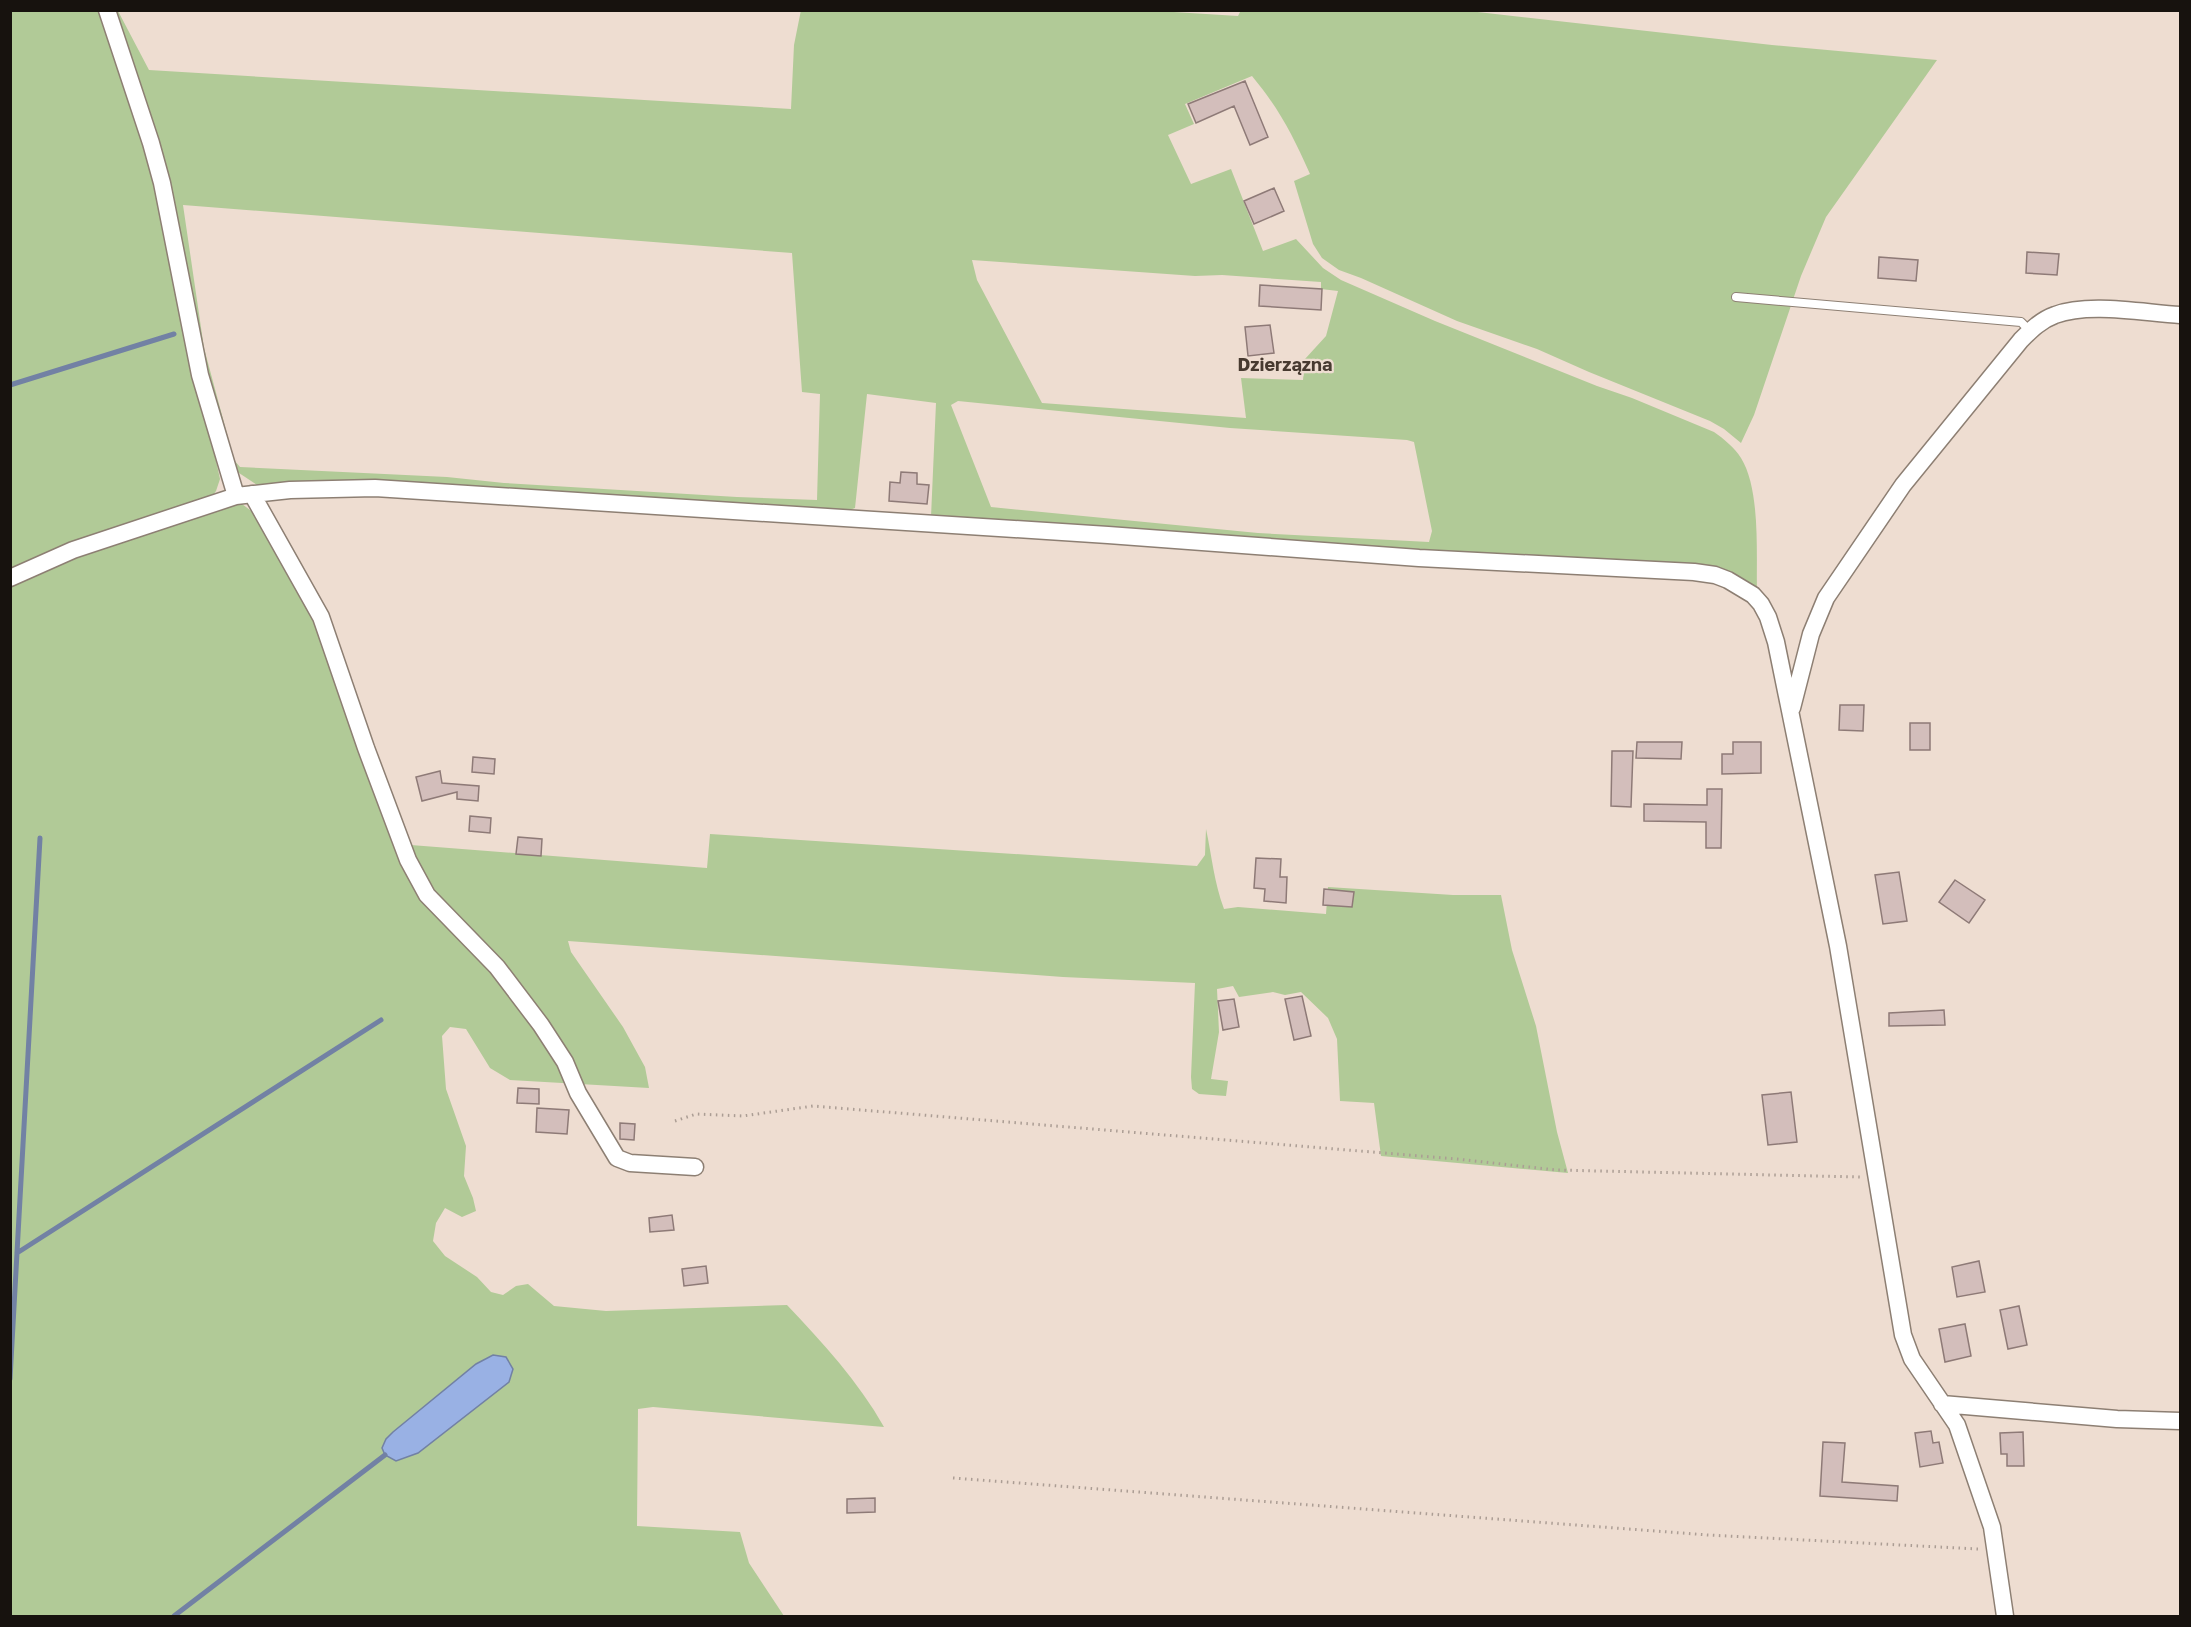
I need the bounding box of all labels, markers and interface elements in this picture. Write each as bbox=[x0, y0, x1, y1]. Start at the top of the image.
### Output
district label: Dzierzązna bbox=[1238, 353, 1332, 375]

